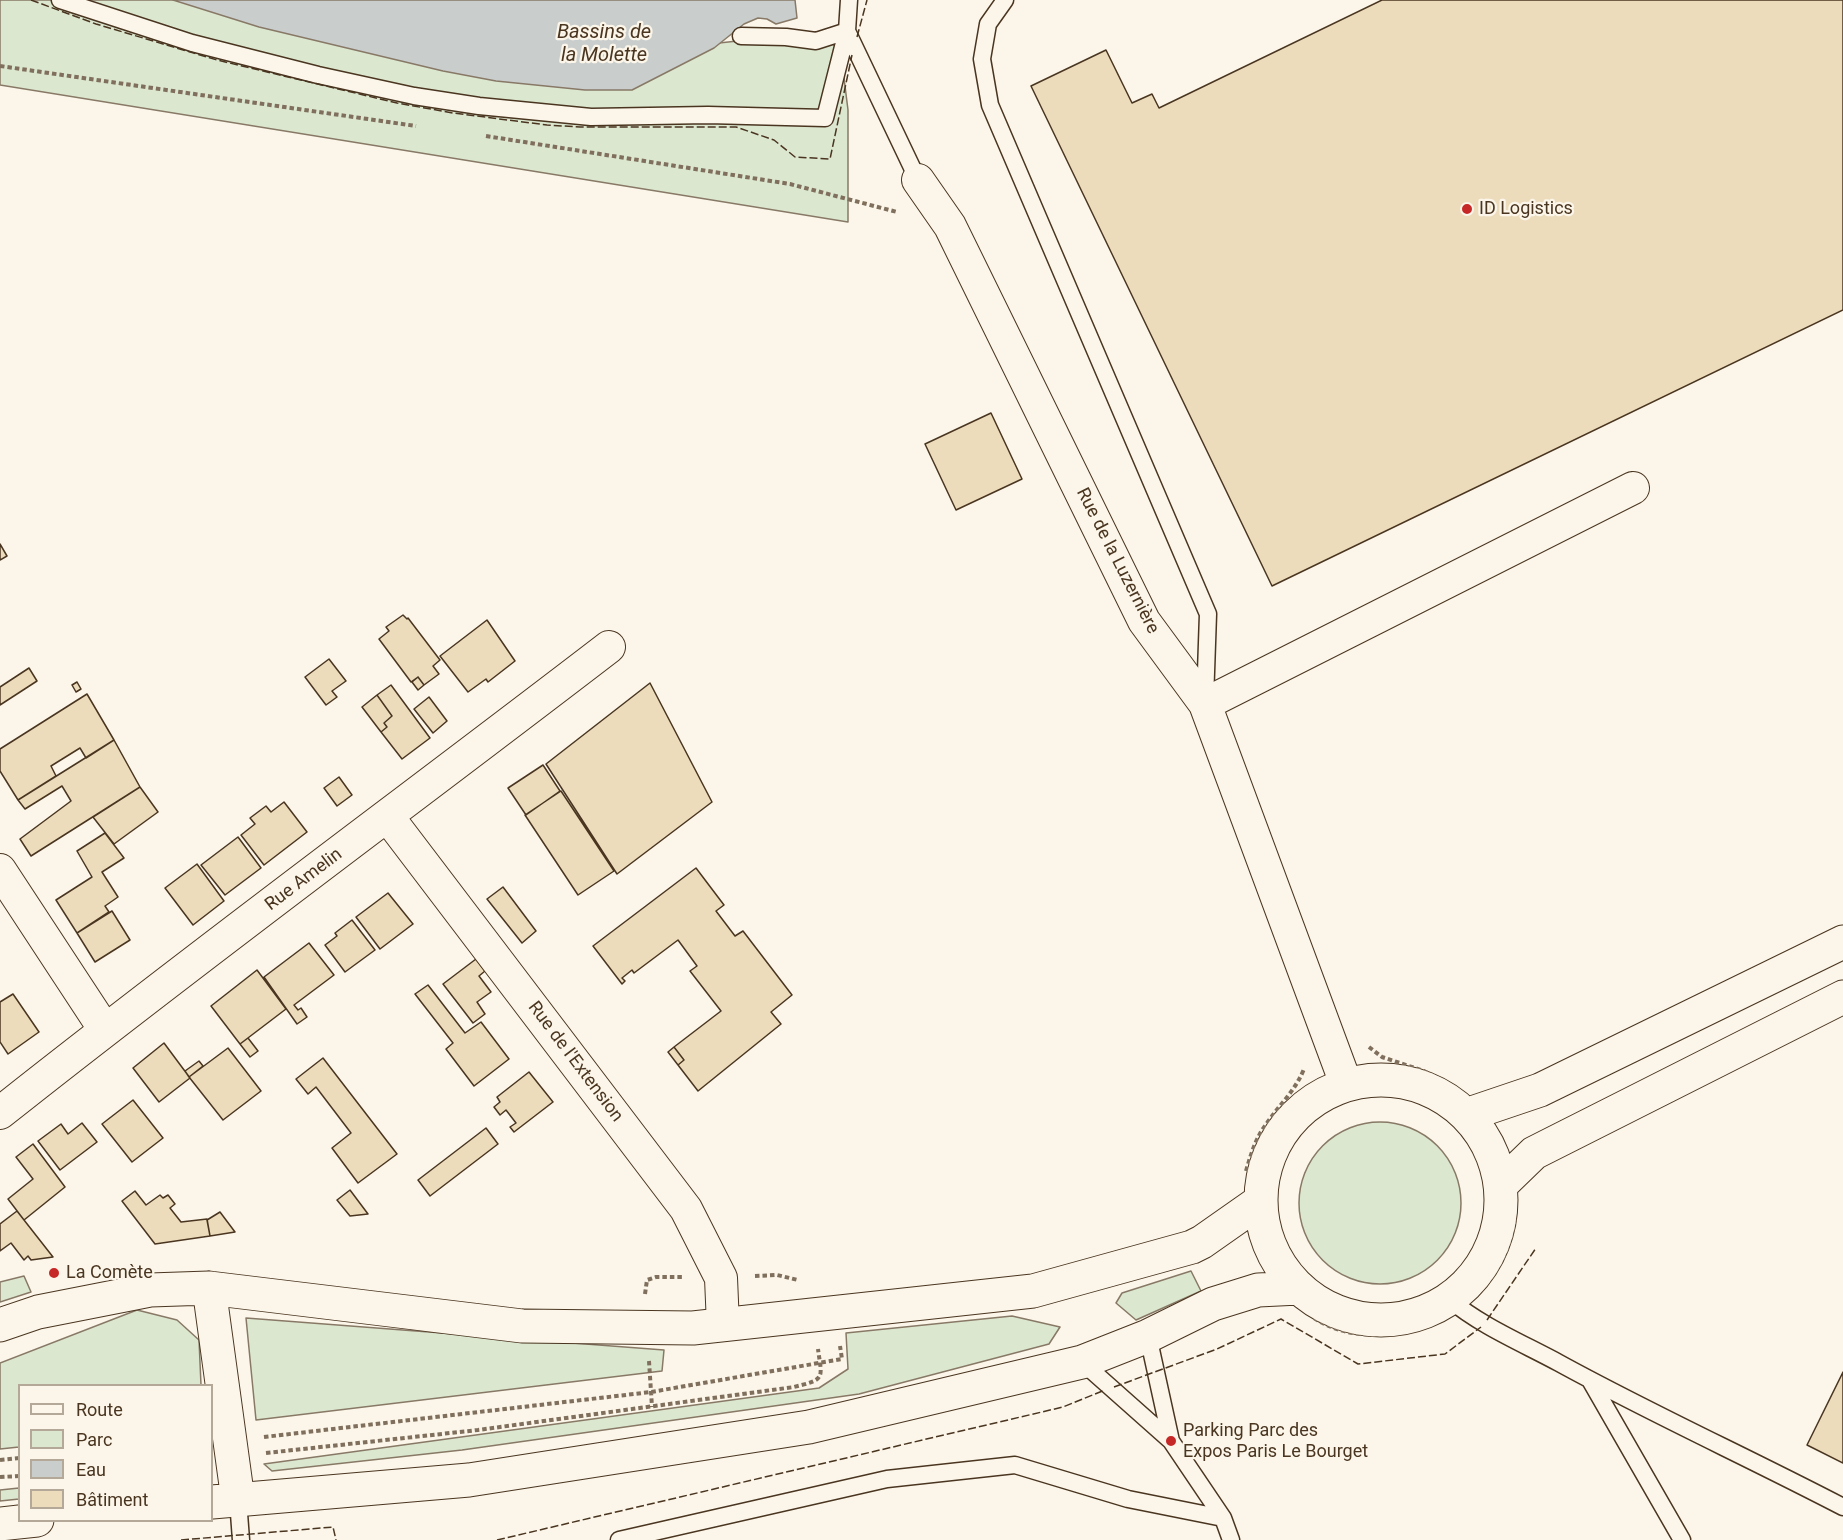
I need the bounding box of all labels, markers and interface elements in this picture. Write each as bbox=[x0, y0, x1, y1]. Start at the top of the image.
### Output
water label: Bassins de la Molette bbox=[557, 21, 651, 68]
place label: ID Logistics bbox=[1479, 198, 1573, 220]
marker: ID Logistics bbox=[1460, 202, 1474, 216]
street label: Rue de la Luzernière bbox=[1071, 484, 1163, 638]
street label: Rue Amelin bbox=[261, 844, 347, 916]
street label: Rue de l'Extension bbox=[523, 998, 627, 1126]
place label: La Comète bbox=[66, 1262, 153, 1284]
marker: La Comète bbox=[47, 1266, 61, 1280]
legend bbox=[18, 1384, 213, 1522]
text: Route bbox=[76, 1399, 123, 1420]
place label: Parking Parc des Expos Paris Le Bourget bbox=[1183, 1420, 1368, 1462]
text: Parc bbox=[76, 1429, 112, 1450]
marker: Parking Parc des Expos Paris Le Bourget bbox=[1164, 1434, 1178, 1448]
text: Eau bbox=[76, 1459, 106, 1480]
text: Bâtiment bbox=[76, 1489, 148, 1510]

